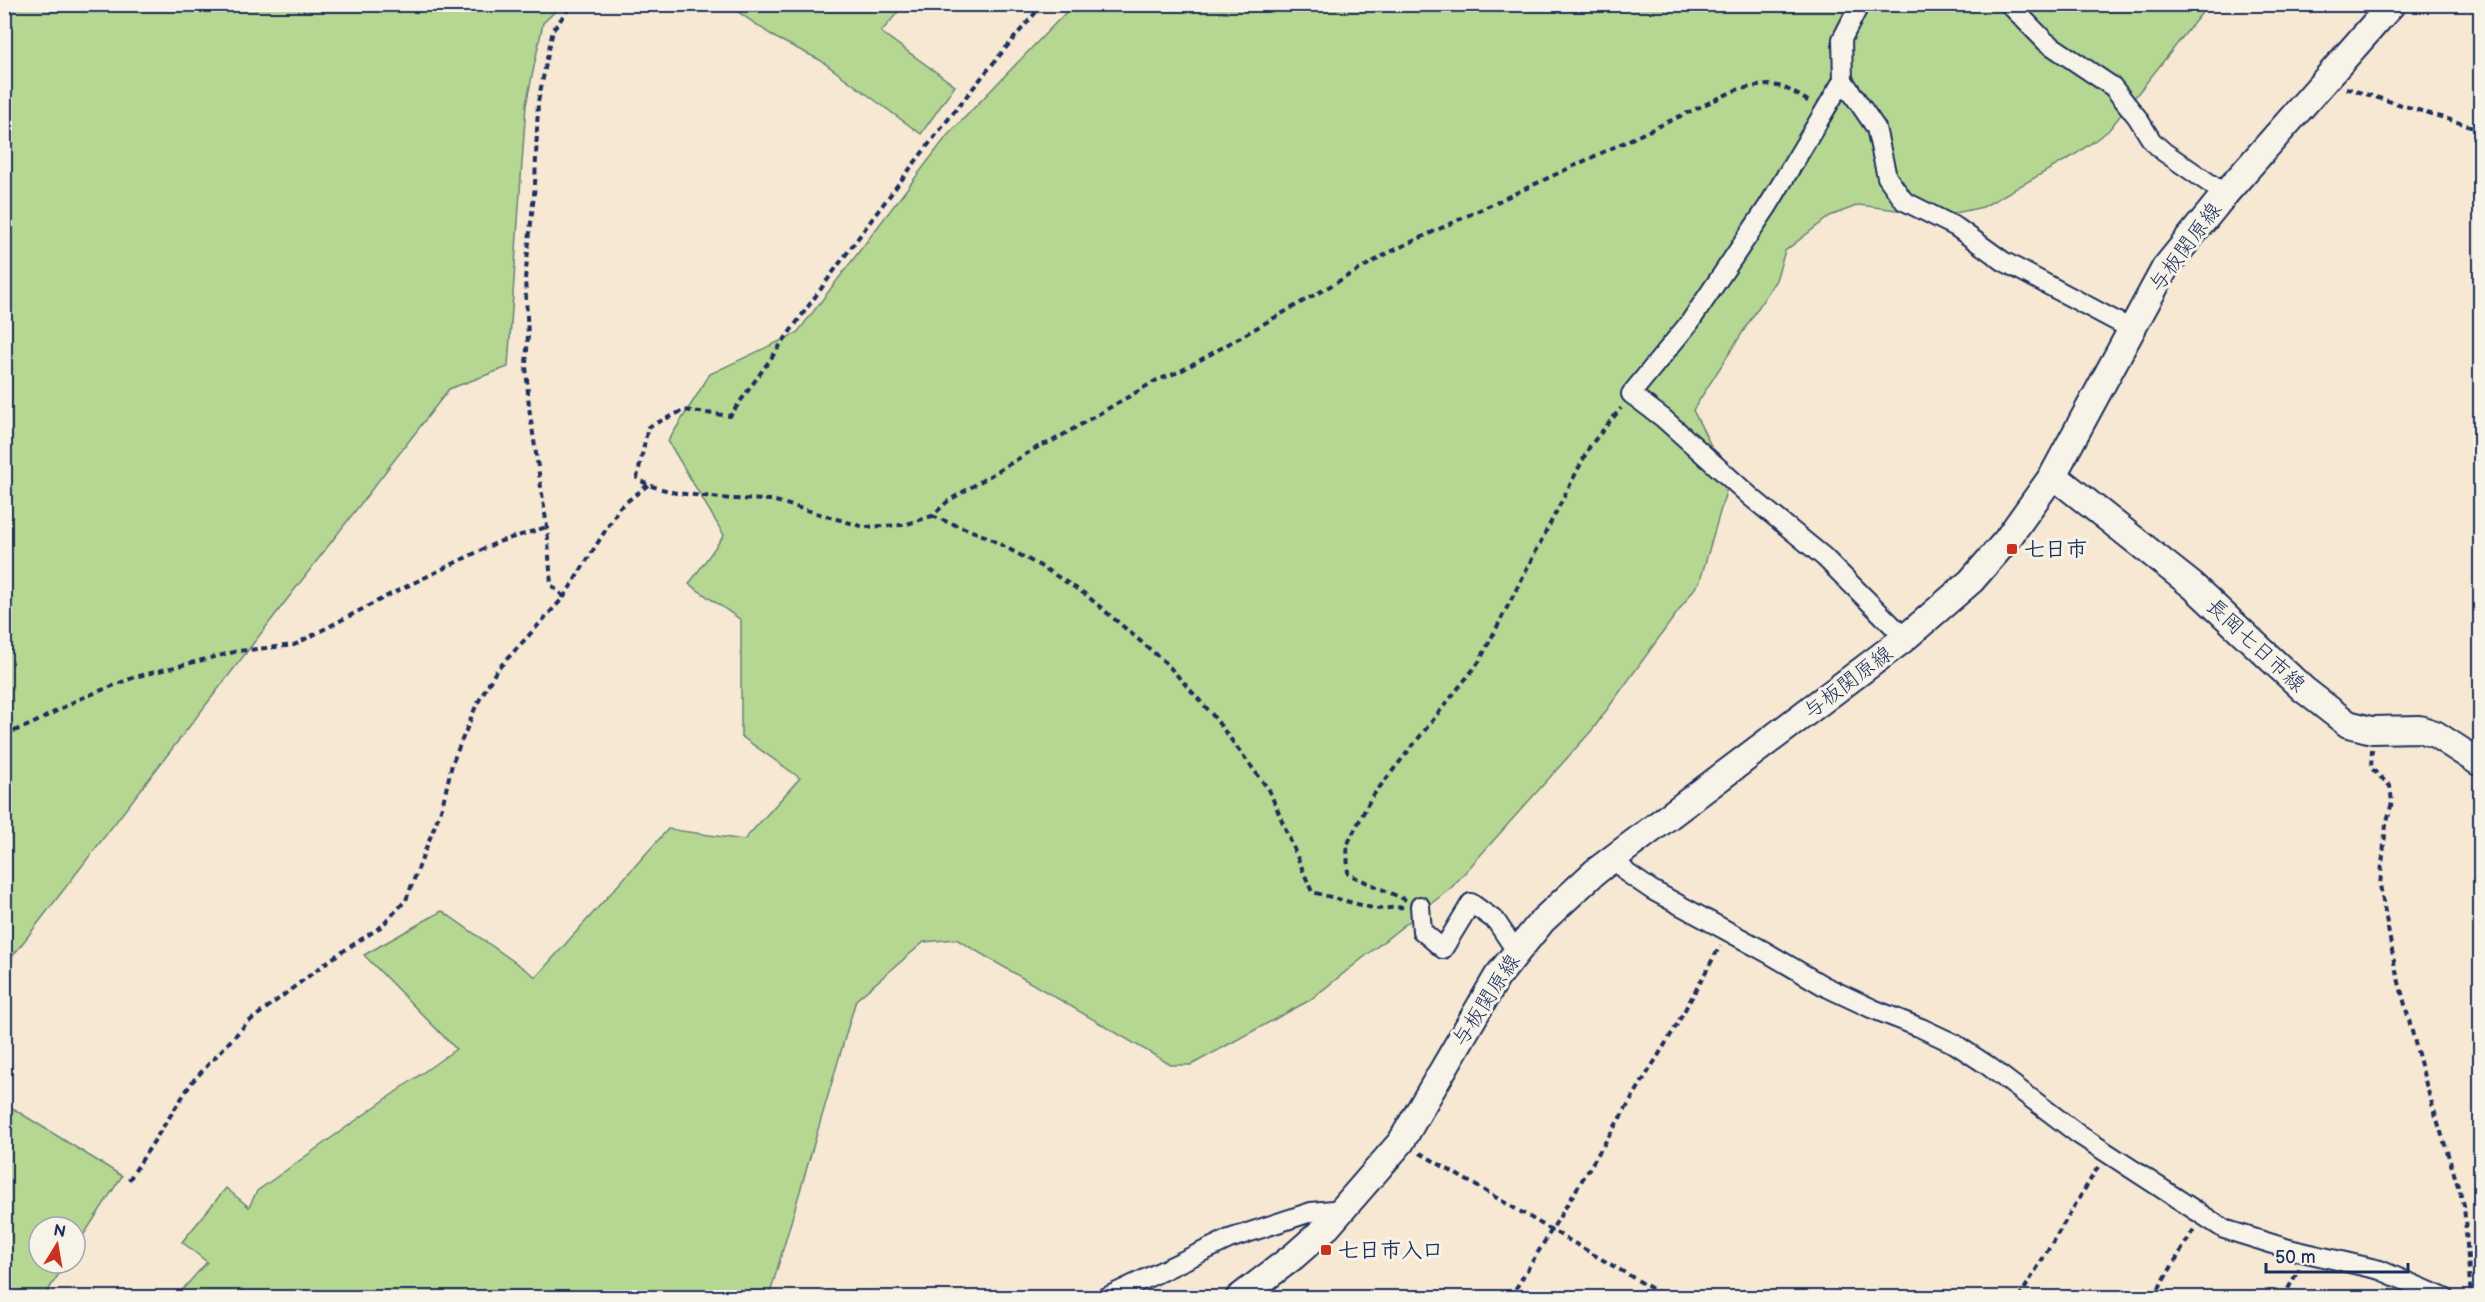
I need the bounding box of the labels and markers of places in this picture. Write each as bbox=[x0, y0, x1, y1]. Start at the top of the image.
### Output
place label: 七日市 bbox=[2024, 537, 2087, 562]
marker: 七日市 bbox=[2005, 542, 2019, 556]
place label: 七日市入口 bbox=[1338, 1238, 1443, 1263]
marker: 七日市入口 bbox=[1319, 1243, 1333, 1257]

